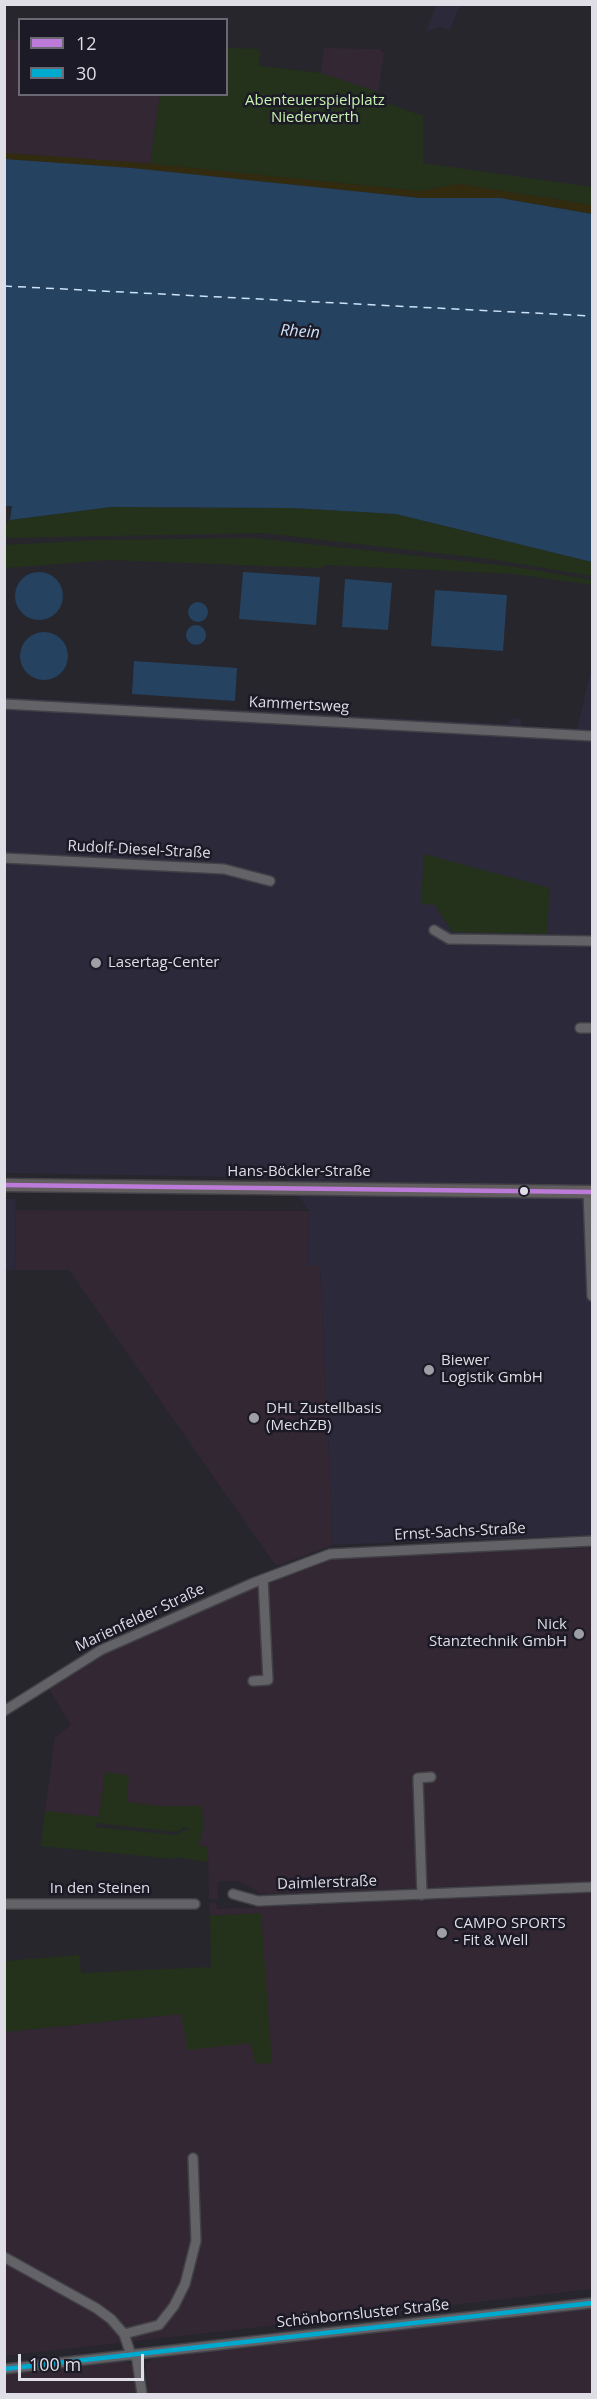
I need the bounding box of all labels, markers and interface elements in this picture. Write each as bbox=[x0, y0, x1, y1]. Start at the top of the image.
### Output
legend bbox=[18, 18, 228, 96]
text: 12 bbox=[76, 31, 97, 55]
text: 30 bbox=[76, 61, 97, 85]
park label: Abenteuerspielplatz Niederwerth bbox=[245, 92, 385, 127]
water label: Rhein bbox=[280, 321, 320, 343]
street label: Kammertsweg bbox=[248, 693, 350, 717]
street label: Rudolf-Diesel-Straße bbox=[67, 837, 211, 863]
place label: Lasertag-Center bbox=[108, 954, 219, 972]
marker: Lasertag-Center bbox=[89, 956, 103, 970]
street label: Hans-Böckler-Straße bbox=[227, 1163, 371, 1181]
unlabelled marker bbox=[518, 1185, 530, 1197]
place label: Biewer Logistik GmbH bbox=[441, 1352, 543, 1387]
marker: Biewer Logistik GmbH bbox=[422, 1363, 436, 1377]
place label: DHL Zustellbasis (MechZB) bbox=[266, 1400, 382, 1435]
marker: DHL Zustellbasis (MechZB) bbox=[247, 1411, 261, 1425]
street label: Ernst-Sachs-Straße bbox=[394, 1520, 526, 1544]
street label: Marienfelder Straße bbox=[73, 1580, 207, 1656]
place label: Nick Stanztechnik GmbH bbox=[429, 1616, 567, 1651]
marker: Nick Stanztechnik GmbH bbox=[572, 1627, 586, 1641]
street label: Daimlerstraße bbox=[277, 1872, 377, 1894]
street label: In den Steinen bbox=[50, 1880, 150, 1898]
place label: CAMPO SPORTS - Fit & Well bbox=[454, 1915, 566, 1950]
marker: CAMPO SPORTS - Fit & Well bbox=[435, 1926, 449, 1940]
street label: Schönbornsluster Straße bbox=[276, 2296, 450, 2332]
scale bar bbox=[21, 2342, 147, 2380]
text: 100 m bbox=[29, 2352, 81, 2376]

